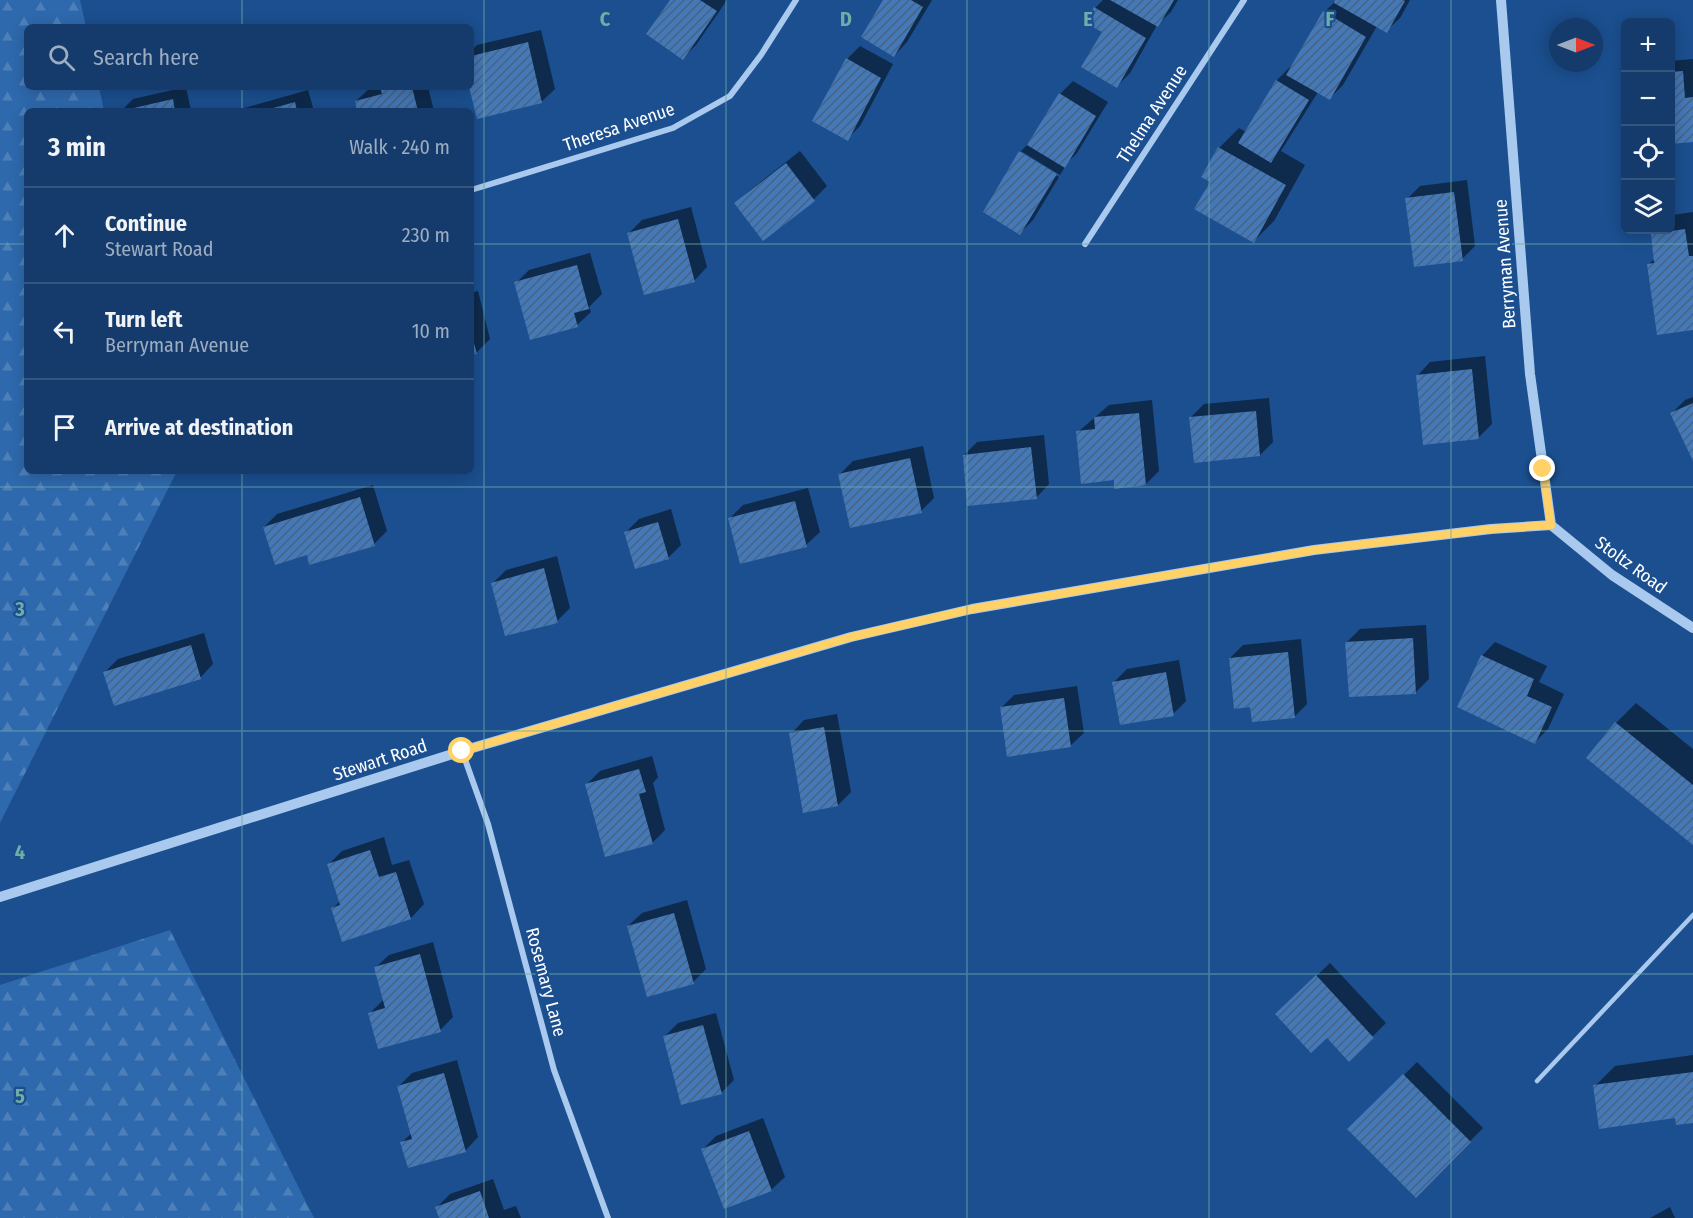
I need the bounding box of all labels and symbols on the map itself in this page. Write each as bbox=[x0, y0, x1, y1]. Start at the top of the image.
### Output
text: C bbox=[600, 7, 611, 31]
text: D bbox=[840, 7, 852, 31]
text: E bbox=[1083, 7, 1093, 31]
text: F bbox=[1326, 7, 1335, 31]
north arrow bbox=[1549, 18, 1603, 72]
street label: Thelma Avenue bbox=[1112, 61, 1192, 167]
street label: Theresa Avenue bbox=[561, 98, 678, 156]
street label: Berryman Avenue bbox=[1489, 198, 1521, 330]
route end bbox=[1529, 455, 1555, 481]
street label: Stoltz Road bbox=[1591, 532, 1671, 598]
text: 3 bbox=[14, 597, 25, 621]
street label: Stewart Road bbox=[330, 734, 430, 786]
route start bbox=[448, 737, 474, 763]
text: 4 bbox=[15, 840, 25, 864]
street label: Rosemary Lane bbox=[521, 925, 571, 1039]
text: 5 bbox=[15, 1084, 25, 1108]

